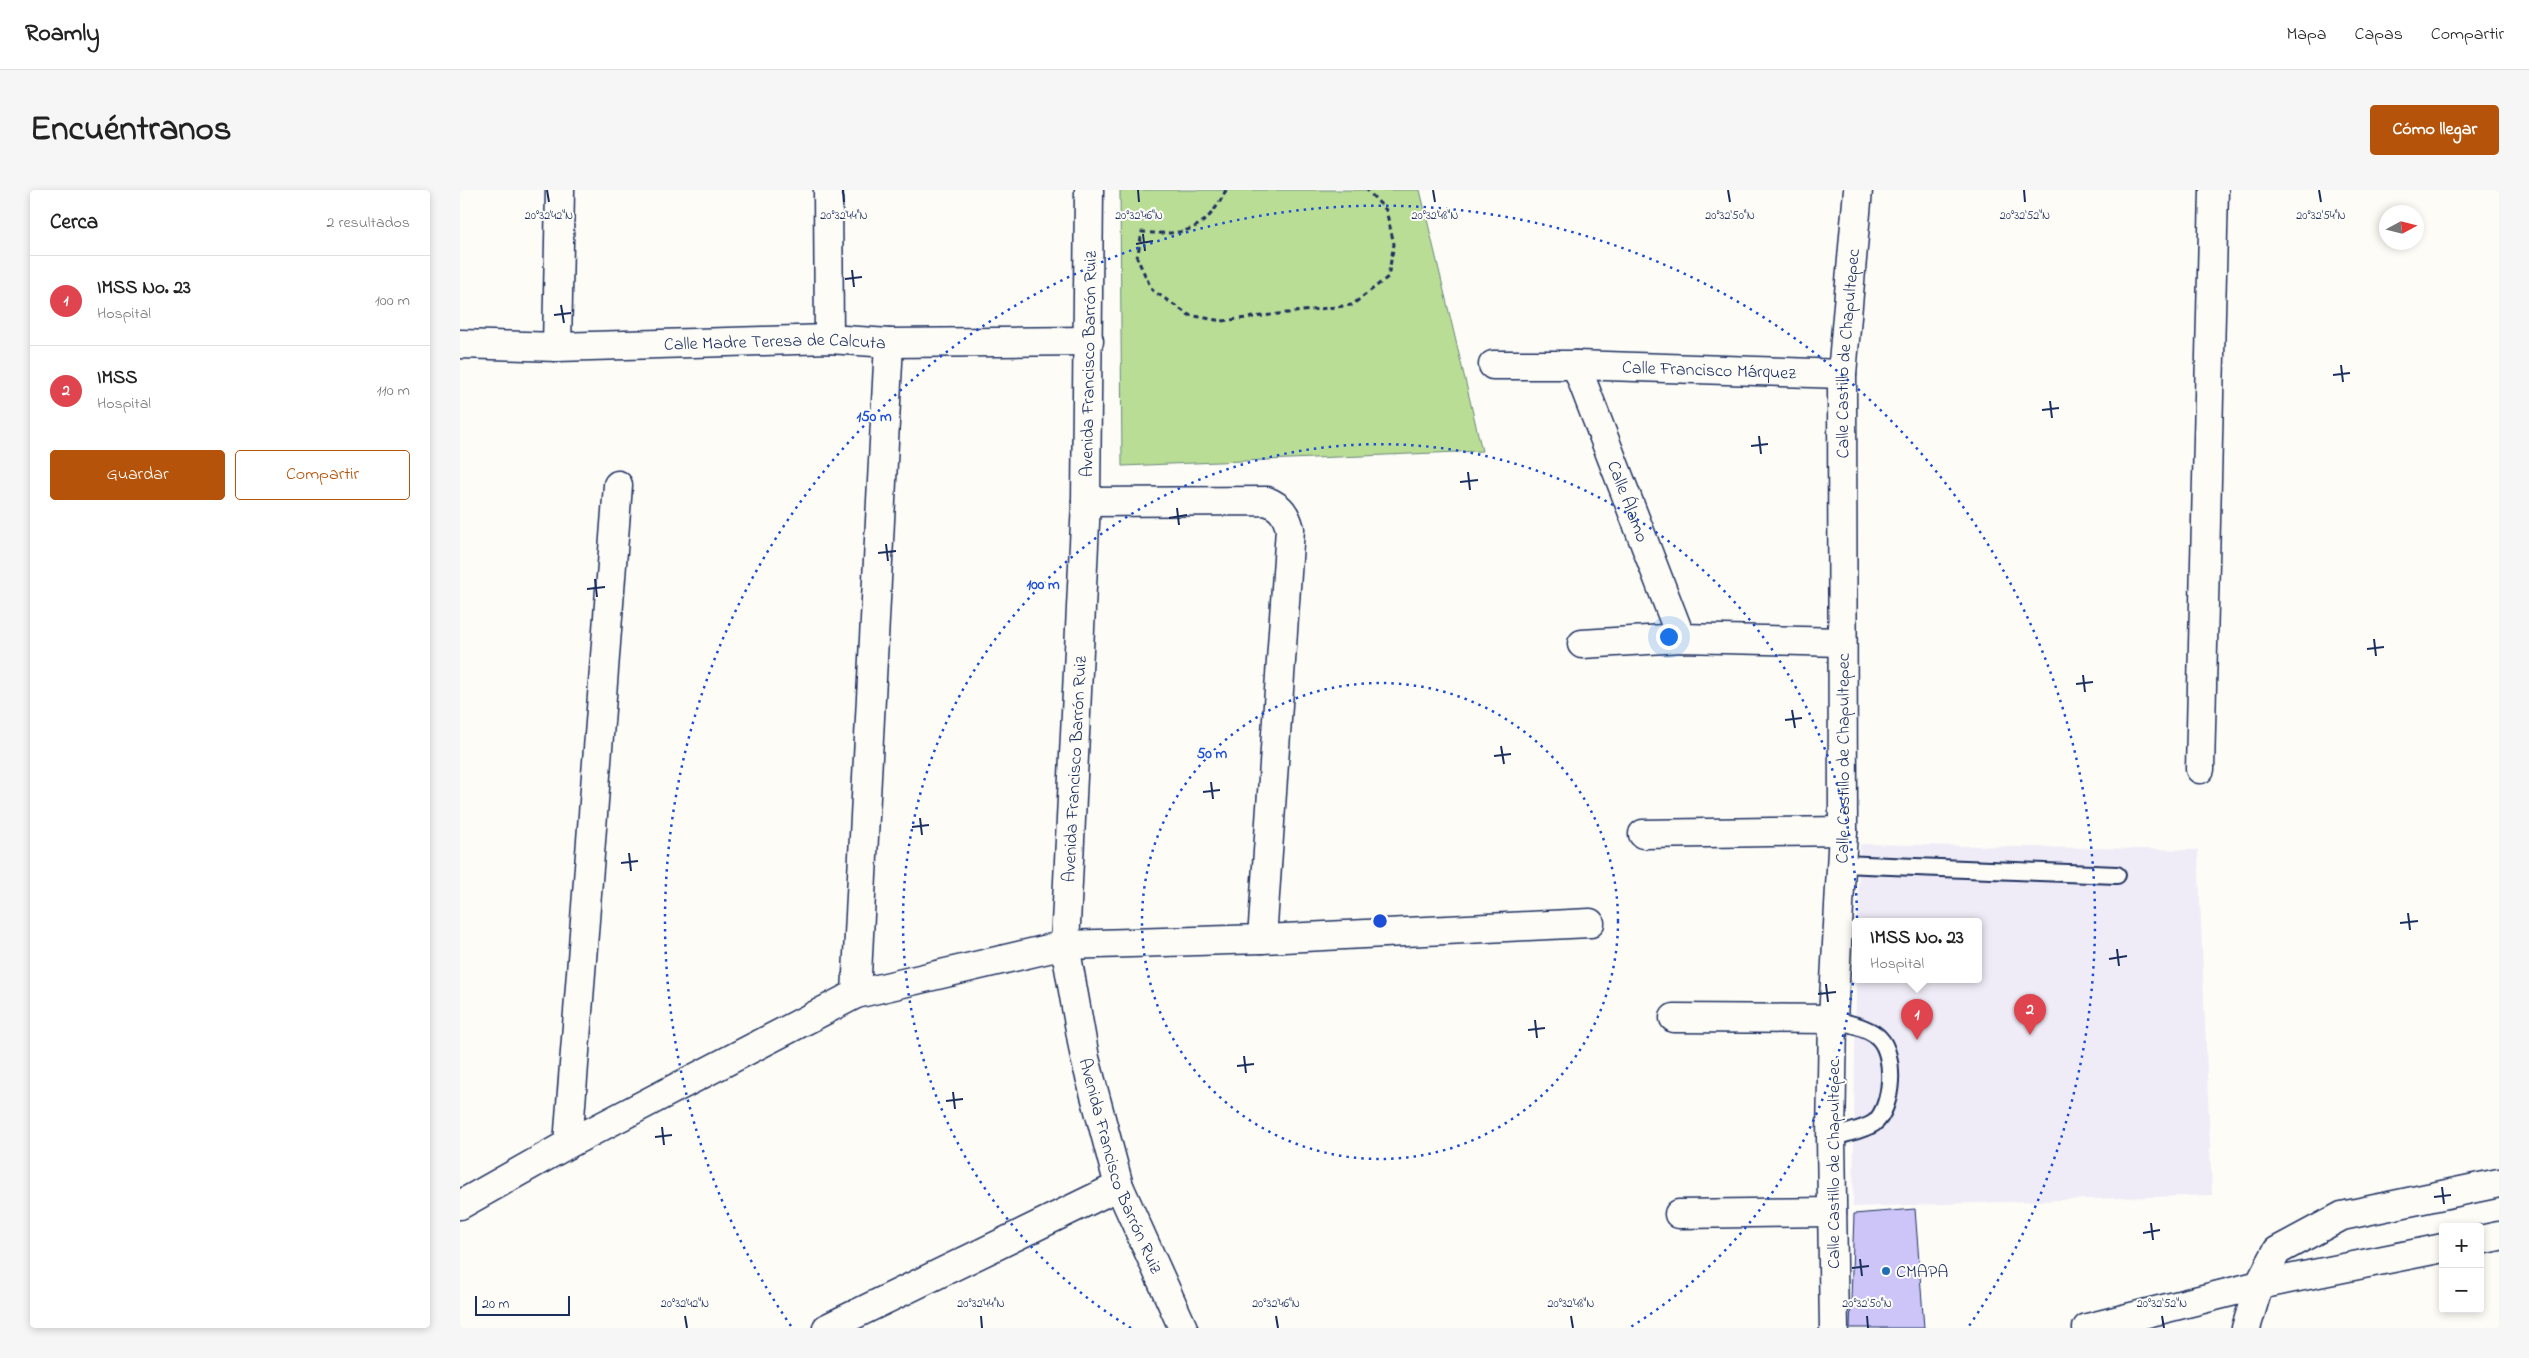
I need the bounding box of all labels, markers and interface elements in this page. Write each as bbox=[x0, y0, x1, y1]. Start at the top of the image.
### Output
text: Roamly bbox=[25, 17, 100, 52]
text: Mapa bbox=[2286, 22, 2327, 48]
text: Capas bbox=[2355, 22, 2403, 48]
text: Compartir bbox=[2431, 22, 2504, 48]
text: Encuéntranos bbox=[30, 105, 232, 156]
button: Cómo llegar bbox=[2370, 105, 2499, 155]
north arrow bbox=[2379, 205, 2424, 250]
text: 20°32'42"N bbox=[525, 207, 573, 225]
text: 20°32'44"N bbox=[820, 207, 868, 225]
text: 20°32'46"N bbox=[1115, 207, 1163, 225]
text: 20°32'48"N bbox=[1412, 207, 1458, 225]
text: 20°32'50"N bbox=[1705, 207, 1755, 225]
text: 20°32'52"N bbox=[2000, 207, 2050, 225]
text: 20°32'54"N bbox=[2296, 207, 2346, 225]
text: Cerca bbox=[50, 208, 98, 238]
text: 2 resultados bbox=[327, 211, 410, 235]
street label: Calle Castillo de Chapultepec bbox=[1831, 248, 1868, 458]
street label: Avenida Francisco Barrón Ruiz bbox=[1075, 250, 1105, 477]
text: IMSS No. 23 bbox=[97, 275, 191, 302]
text: 1 bbox=[63, 289, 69, 313]
text: 100 m bbox=[375, 289, 410, 313]
text: Hospital bbox=[97, 302, 151, 326]
street label: Calle Madre Teresa de Calcuta bbox=[664, 328, 887, 359]
street label: Calle Francisco Márquez bbox=[1621, 356, 1797, 387]
text: IMSS bbox=[97, 365, 137, 392]
text: 2 bbox=[62, 379, 70, 403]
text: 110 m bbox=[376, 379, 410, 403]
text: Hospital bbox=[97, 392, 151, 416]
text: 150 m bbox=[856, 406, 892, 428]
button: Guardar bbox=[50, 450, 225, 500]
button: Compartir bbox=[235, 450, 410, 500]
street label: Calle Álamo bbox=[1599, 457, 1654, 547]
text: 100 m bbox=[1026, 574, 1060, 596]
your location bbox=[1656, 624, 1682, 650]
street label: Calle Castillo de Chapultepec bbox=[1830, 653, 1858, 864]
street label: Avenida Francisco Barrón Ruiz bbox=[1057, 655, 1095, 883]
text: 50 m bbox=[1197, 743, 1228, 765]
centre of rings bbox=[1371, 912, 1389, 930]
popup bbox=[1852, 918, 1982, 983]
text: IMSS No. 23 bbox=[1870, 925, 1964, 952]
text: Hospital bbox=[1870, 952, 1924, 976]
pin: 2 bbox=[2014, 994, 2046, 1035]
pin: 1 bbox=[1901, 999, 1933, 1040]
street label: Avenida Francisco Barrón Ruiz bbox=[1071, 1056, 1168, 1279]
street label: Calle Castillo de Chapultepec bbox=[1822, 1059, 1848, 1269]
map controls bbox=[2439, 1223, 2484, 1313]
button: + bbox=[2439, 1223, 2484, 1268]
place label: CMAPA bbox=[1896, 1260, 1948, 1286]
marker: CMAPA bbox=[1880, 1265, 1892, 1277]
button: − bbox=[2439, 1268, 2484, 1313]
scale bar bbox=[475, 1293, 570, 1316]
text: 20 m bbox=[482, 1294, 509, 1315]
text: 20°32'42"N bbox=[661, 1295, 709, 1313]
text: 20°32'44"N bbox=[957, 1295, 1005, 1313]
text: 20°32'46"N bbox=[1252, 1295, 1300, 1313]
text: 20°32'48"N bbox=[1548, 1295, 1594, 1313]
text: 20°32'50"N bbox=[1842, 1295, 1892, 1313]
text: 20°32'52"N bbox=[2137, 1295, 2187, 1313]

